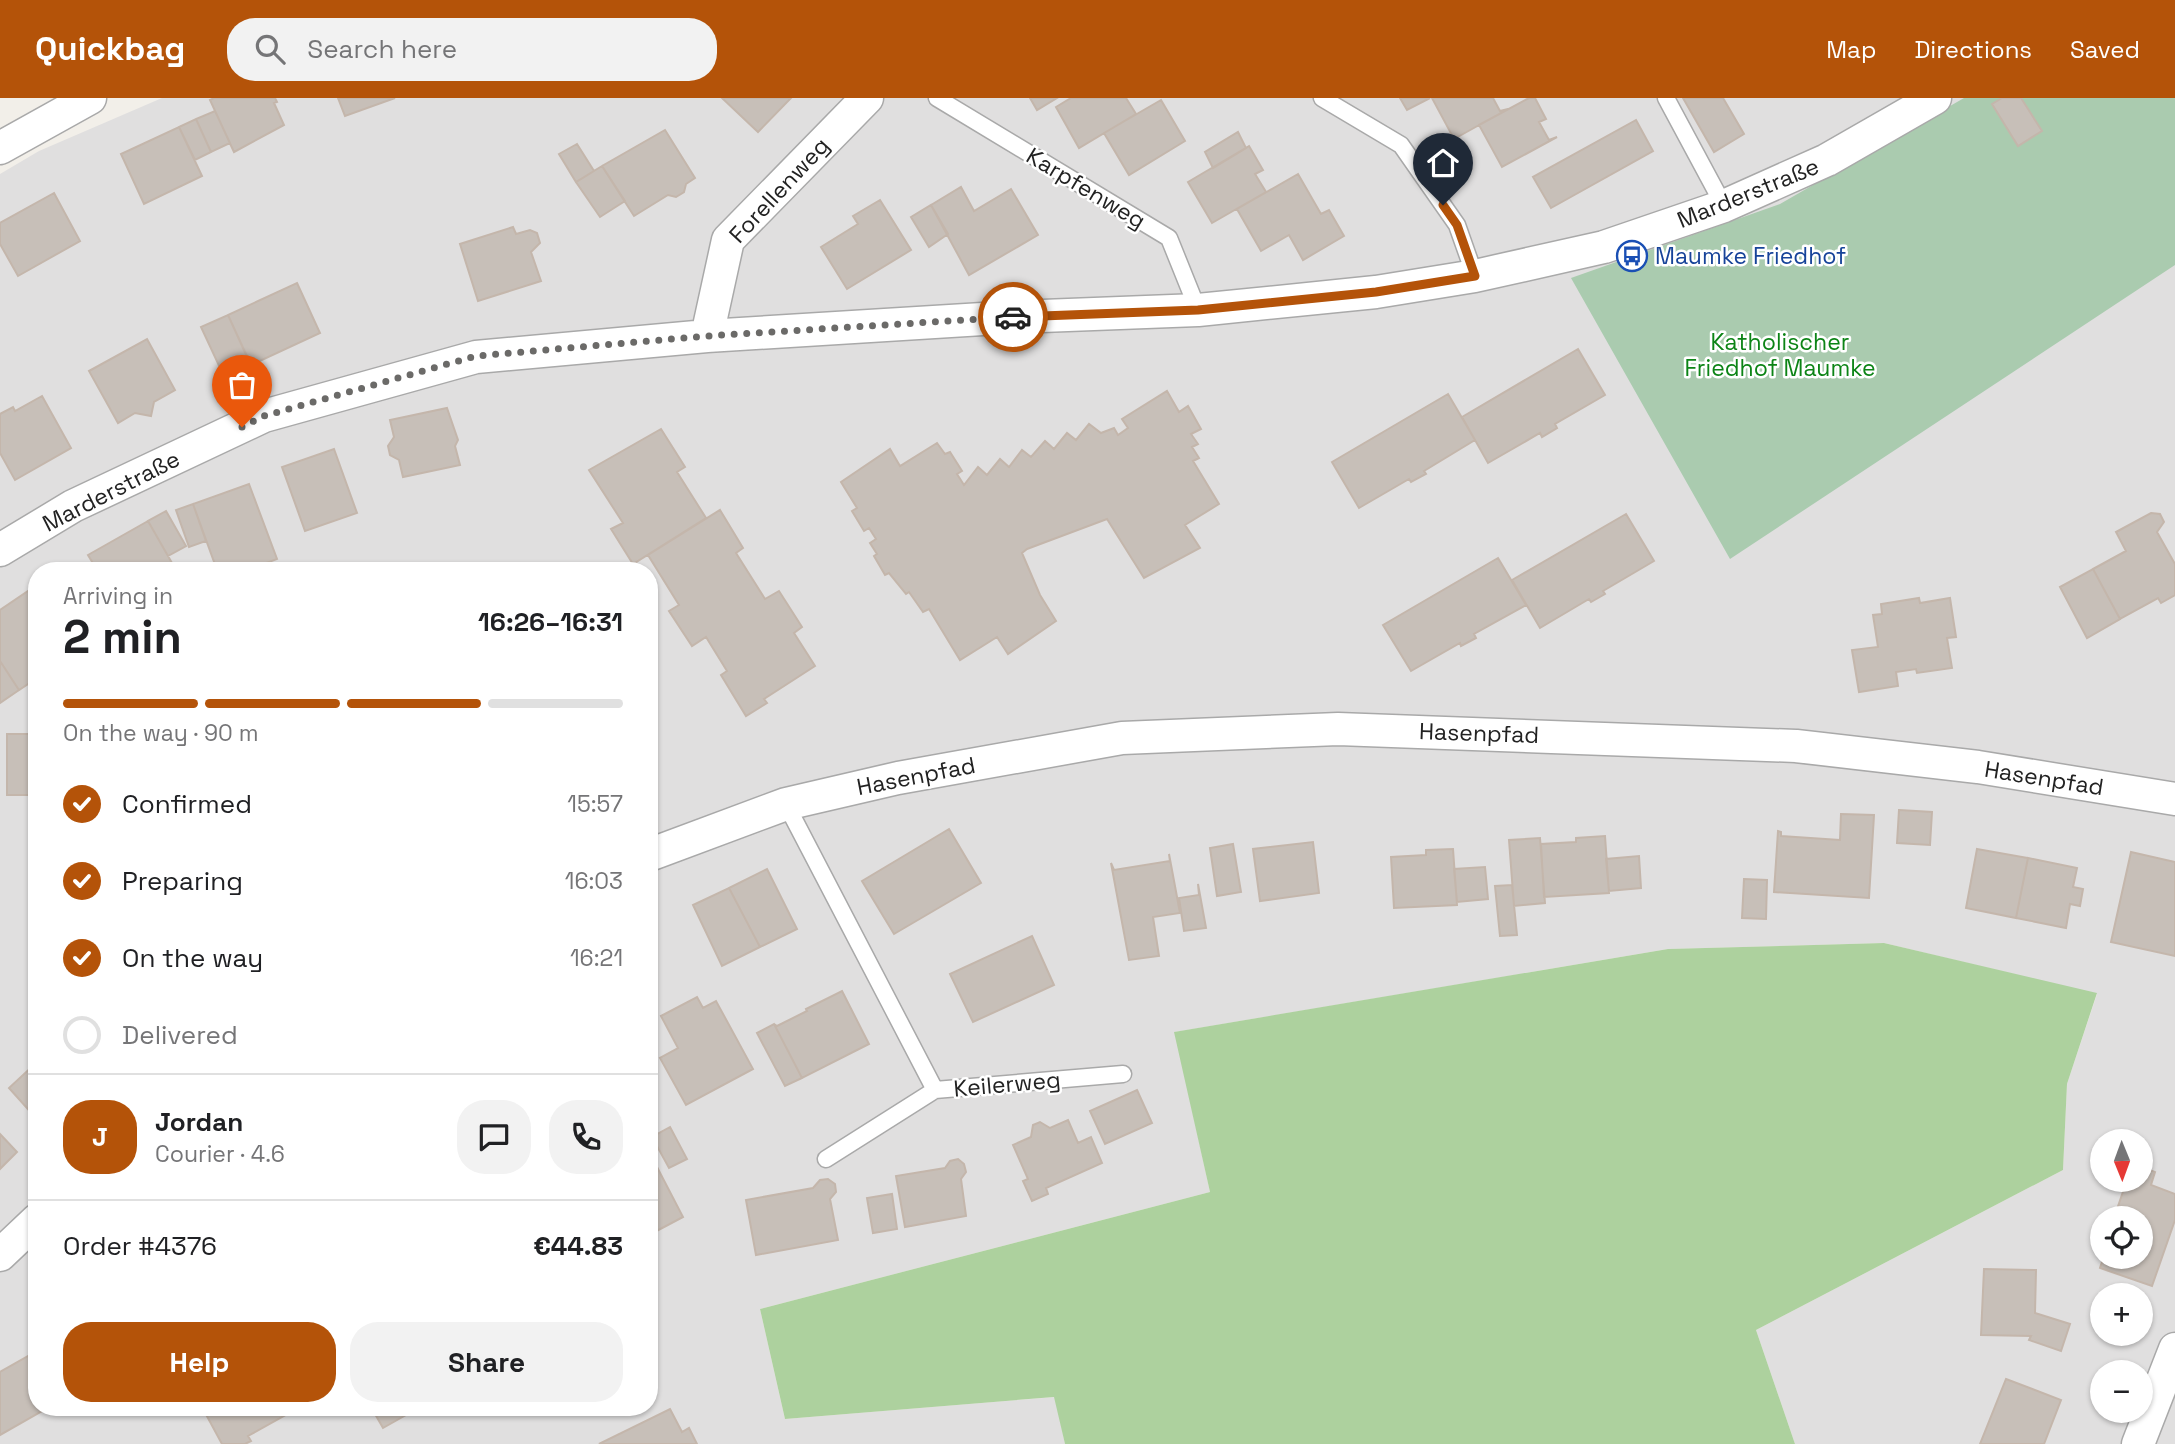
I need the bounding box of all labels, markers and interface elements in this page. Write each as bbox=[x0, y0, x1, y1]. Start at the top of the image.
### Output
search box bbox=[227, 18, 717, 81]
text: Quickbag bbox=[35, 28, 185, 70]
icon: search bbox=[251, 30, 289, 68]
text: Search here bbox=[307, 32, 457, 66]
text: Map bbox=[1826, 34, 1876, 65]
text: Directions bbox=[1914, 34, 2032, 65]
text: Saved bbox=[2070, 34, 2140, 65]
street label: Forellenweg bbox=[722, 131, 836, 249]
pin bbox=[1413, 133, 1473, 205]
street label: Karpfenweg bbox=[1021, 141, 1151, 235]
icon: home bbox=[1424, 144, 1462, 182]
street label: Marderstraße bbox=[1673, 151, 1823, 235]
bus stop icon: Maumke Friedhof bbox=[1615, 239, 1649, 273]
place label: Maumke Friedhof bbox=[1655, 241, 1846, 271]
courier bbox=[978, 282, 1048, 352]
icon: car bbox=[994, 298, 1032, 336]
park label: Katholischer Friedhof Maumke bbox=[1684, 327, 1876, 383]
pin bbox=[212, 355, 272, 427]
icon: bag bbox=[223, 366, 261, 404]
street label: Marderstraße bbox=[37, 444, 185, 538]
text: Arriving in bbox=[63, 581, 173, 611]
text: 16:26–16:31 bbox=[478, 605, 623, 639]
text: 2 min bbox=[63, 608, 182, 666]
street label: Hasenpfad bbox=[1418, 716, 1540, 750]
text: On the way · 90 m bbox=[63, 718, 258, 748]
street label: Hasenpfad bbox=[854, 750, 978, 802]
street label: Hasenpfad bbox=[1982, 754, 2106, 802]
icon: check bbox=[63, 785, 101, 823]
text: Confirmed bbox=[122, 787, 252, 821]
text: 15:57 bbox=[567, 789, 623, 819]
icon: check bbox=[63, 862, 101, 900]
text: Preparing bbox=[122, 864, 243, 898]
text: 16:03 bbox=[565, 866, 623, 896]
icon: check bbox=[63, 939, 101, 977]
text: On the way bbox=[122, 941, 263, 975]
text: 16:21 bbox=[570, 943, 623, 973]
text: Delivered bbox=[122, 1018, 238, 1052]
street label: Keilerweg bbox=[952, 1064, 1062, 1104]
button: chat bbox=[457, 1100, 531, 1174]
button: phone bbox=[549, 1100, 623, 1174]
text: Jordan bbox=[155, 1105, 243, 1139]
text: J bbox=[92, 1120, 108, 1154]
north arrow bbox=[2090, 1129, 2152, 1192]
map controls bbox=[2090, 1129, 2153, 1423]
text: Courier · 4.6 bbox=[155, 1139, 285, 1169]
button: locate bbox=[2090, 1206, 2153, 1269]
text: Order #4376 bbox=[63, 1229, 217, 1263]
text: €44.83 bbox=[533, 1229, 623, 1263]
button: + bbox=[2090, 1283, 2153, 1346]
button: Help bbox=[63, 1322, 336, 1402]
button: Share bbox=[350, 1322, 623, 1402]
button: − bbox=[2090, 1360, 2153, 1423]

